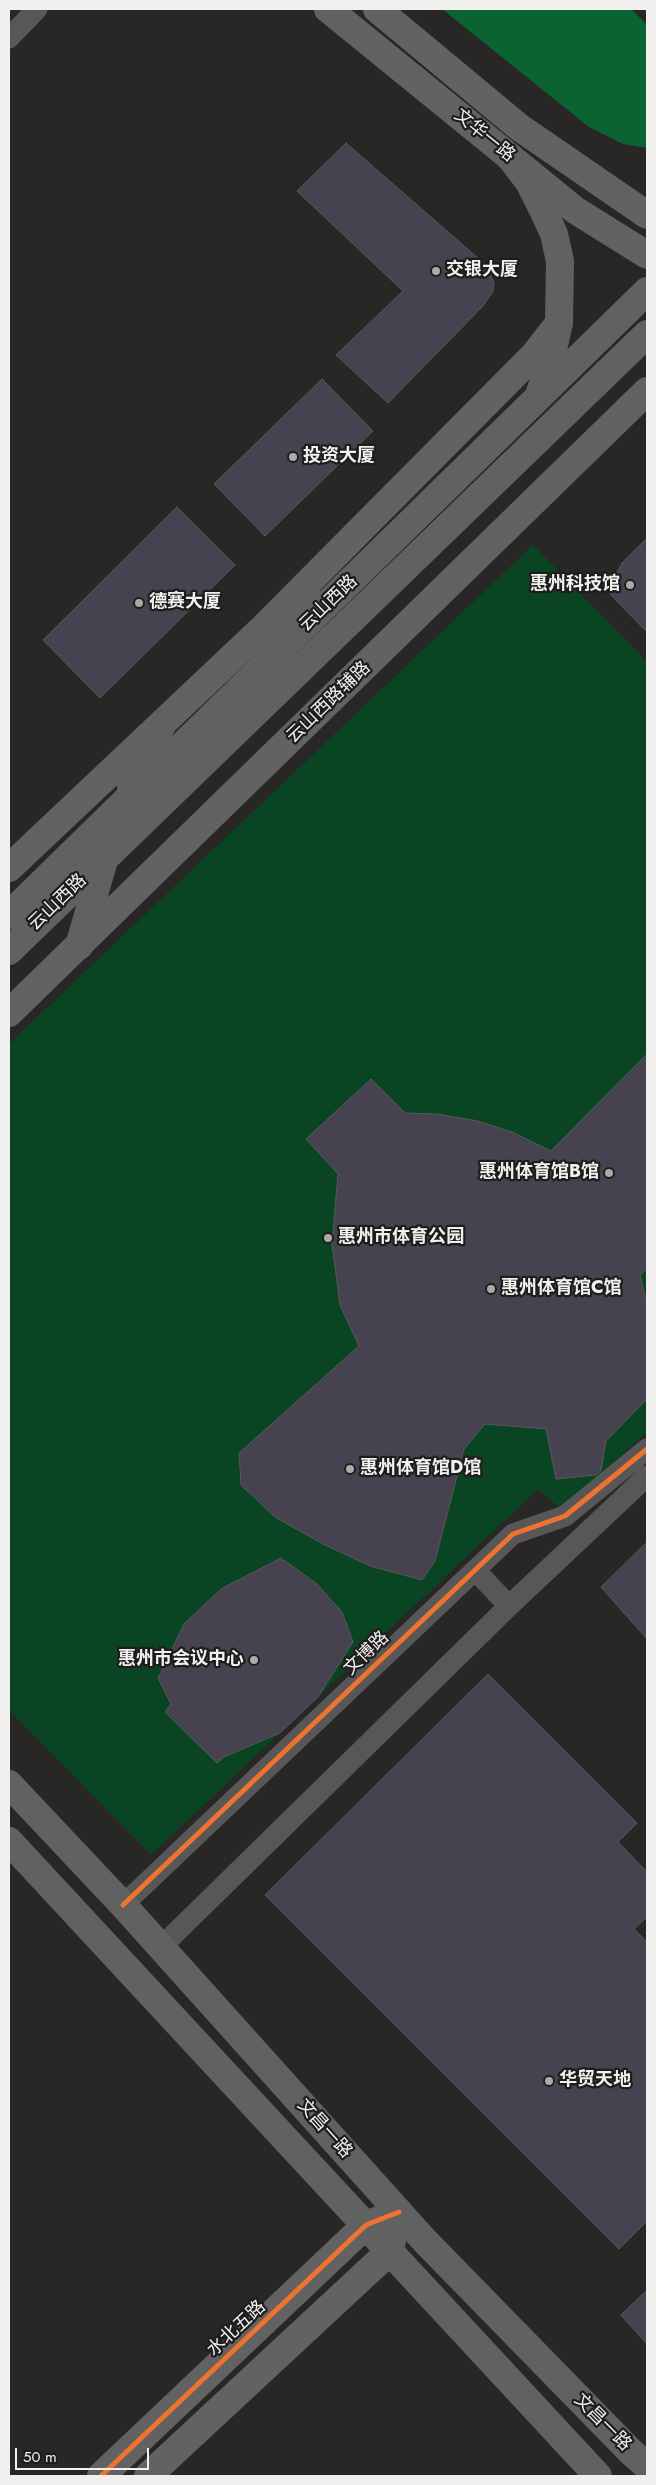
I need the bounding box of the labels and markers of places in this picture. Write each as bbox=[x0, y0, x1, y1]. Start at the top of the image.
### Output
place label: 交银大厦 bbox=[446, 260, 518, 282]
marker: 交银大厦 bbox=[430, 265, 442, 277]
place label: 投资大厦 bbox=[303, 446, 375, 468]
marker: 投资大厦 bbox=[287, 451, 299, 463]
place label: 惠州科技馆 bbox=[530, 574, 620, 596]
marker: 惠州科技馆 bbox=[624, 579, 636, 591]
place label: 德赛大厦 bbox=[149, 592, 221, 614]
marker: 德赛大厦 bbox=[133, 597, 145, 609]
place label: 惠州体育馆B馆 bbox=[479, 1162, 599, 1184]
marker: 惠州体育馆B馆 bbox=[603, 1167, 615, 1179]
place label: 惠州市体育公园 bbox=[338, 1227, 464, 1249]
marker: 惠州市体育公园 bbox=[322, 1232, 334, 1244]
place label: 惠州体育馆C馆 bbox=[501, 1278, 622, 1300]
marker: 惠州体育馆C馆 bbox=[485, 1283, 497, 1295]
place label: 惠州体育馆D馆 bbox=[360, 1458, 481, 1480]
marker: 惠州体育馆D馆 bbox=[344, 1463, 356, 1475]
place label: 惠州市会议中心 bbox=[118, 1649, 244, 1671]
marker: 惠州市会议中心 bbox=[248, 1654, 260, 1666]
place label: 华贸天地 bbox=[559, 2070, 631, 2092]
marker: 华贸天地 bbox=[543, 2075, 555, 2087]

